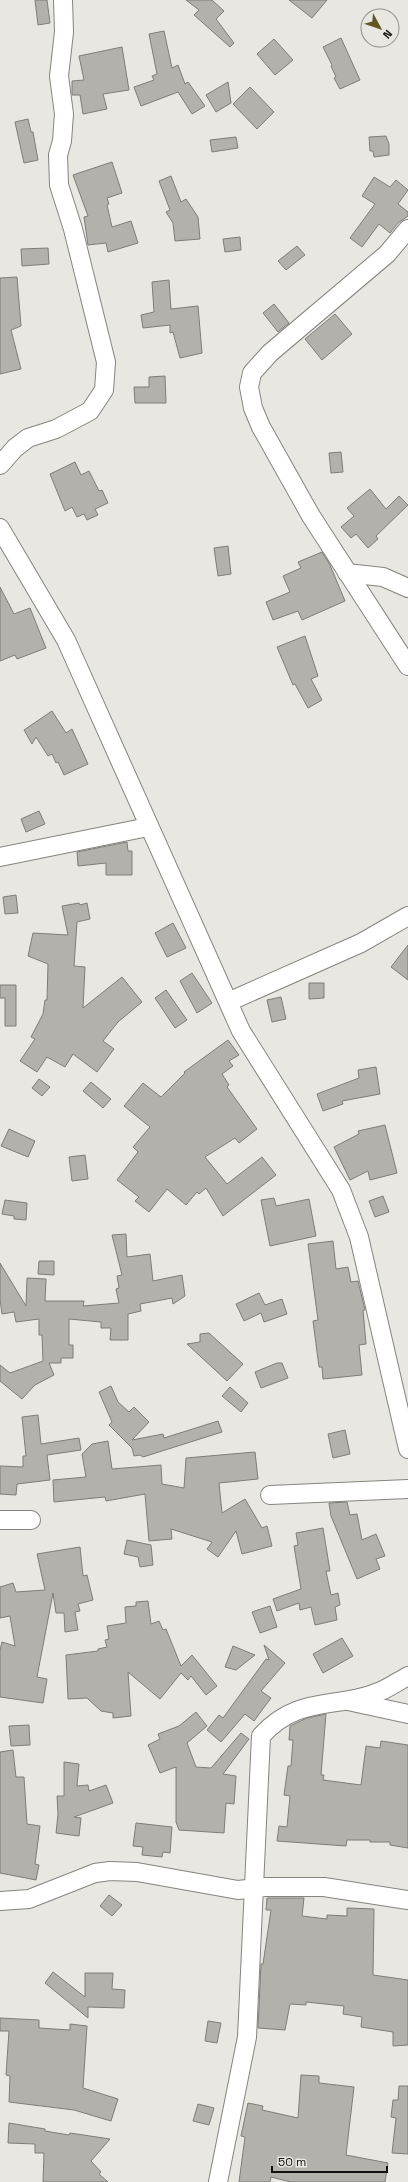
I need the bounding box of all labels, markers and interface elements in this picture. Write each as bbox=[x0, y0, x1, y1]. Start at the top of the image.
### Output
north arrow bbox=[360, 8, 400, 48]
text: N bbox=[380, 27, 395, 42]
scale bar bbox=[272, 2148, 387, 2174]
text: 50 m bbox=[278, 2154, 306, 2170]

